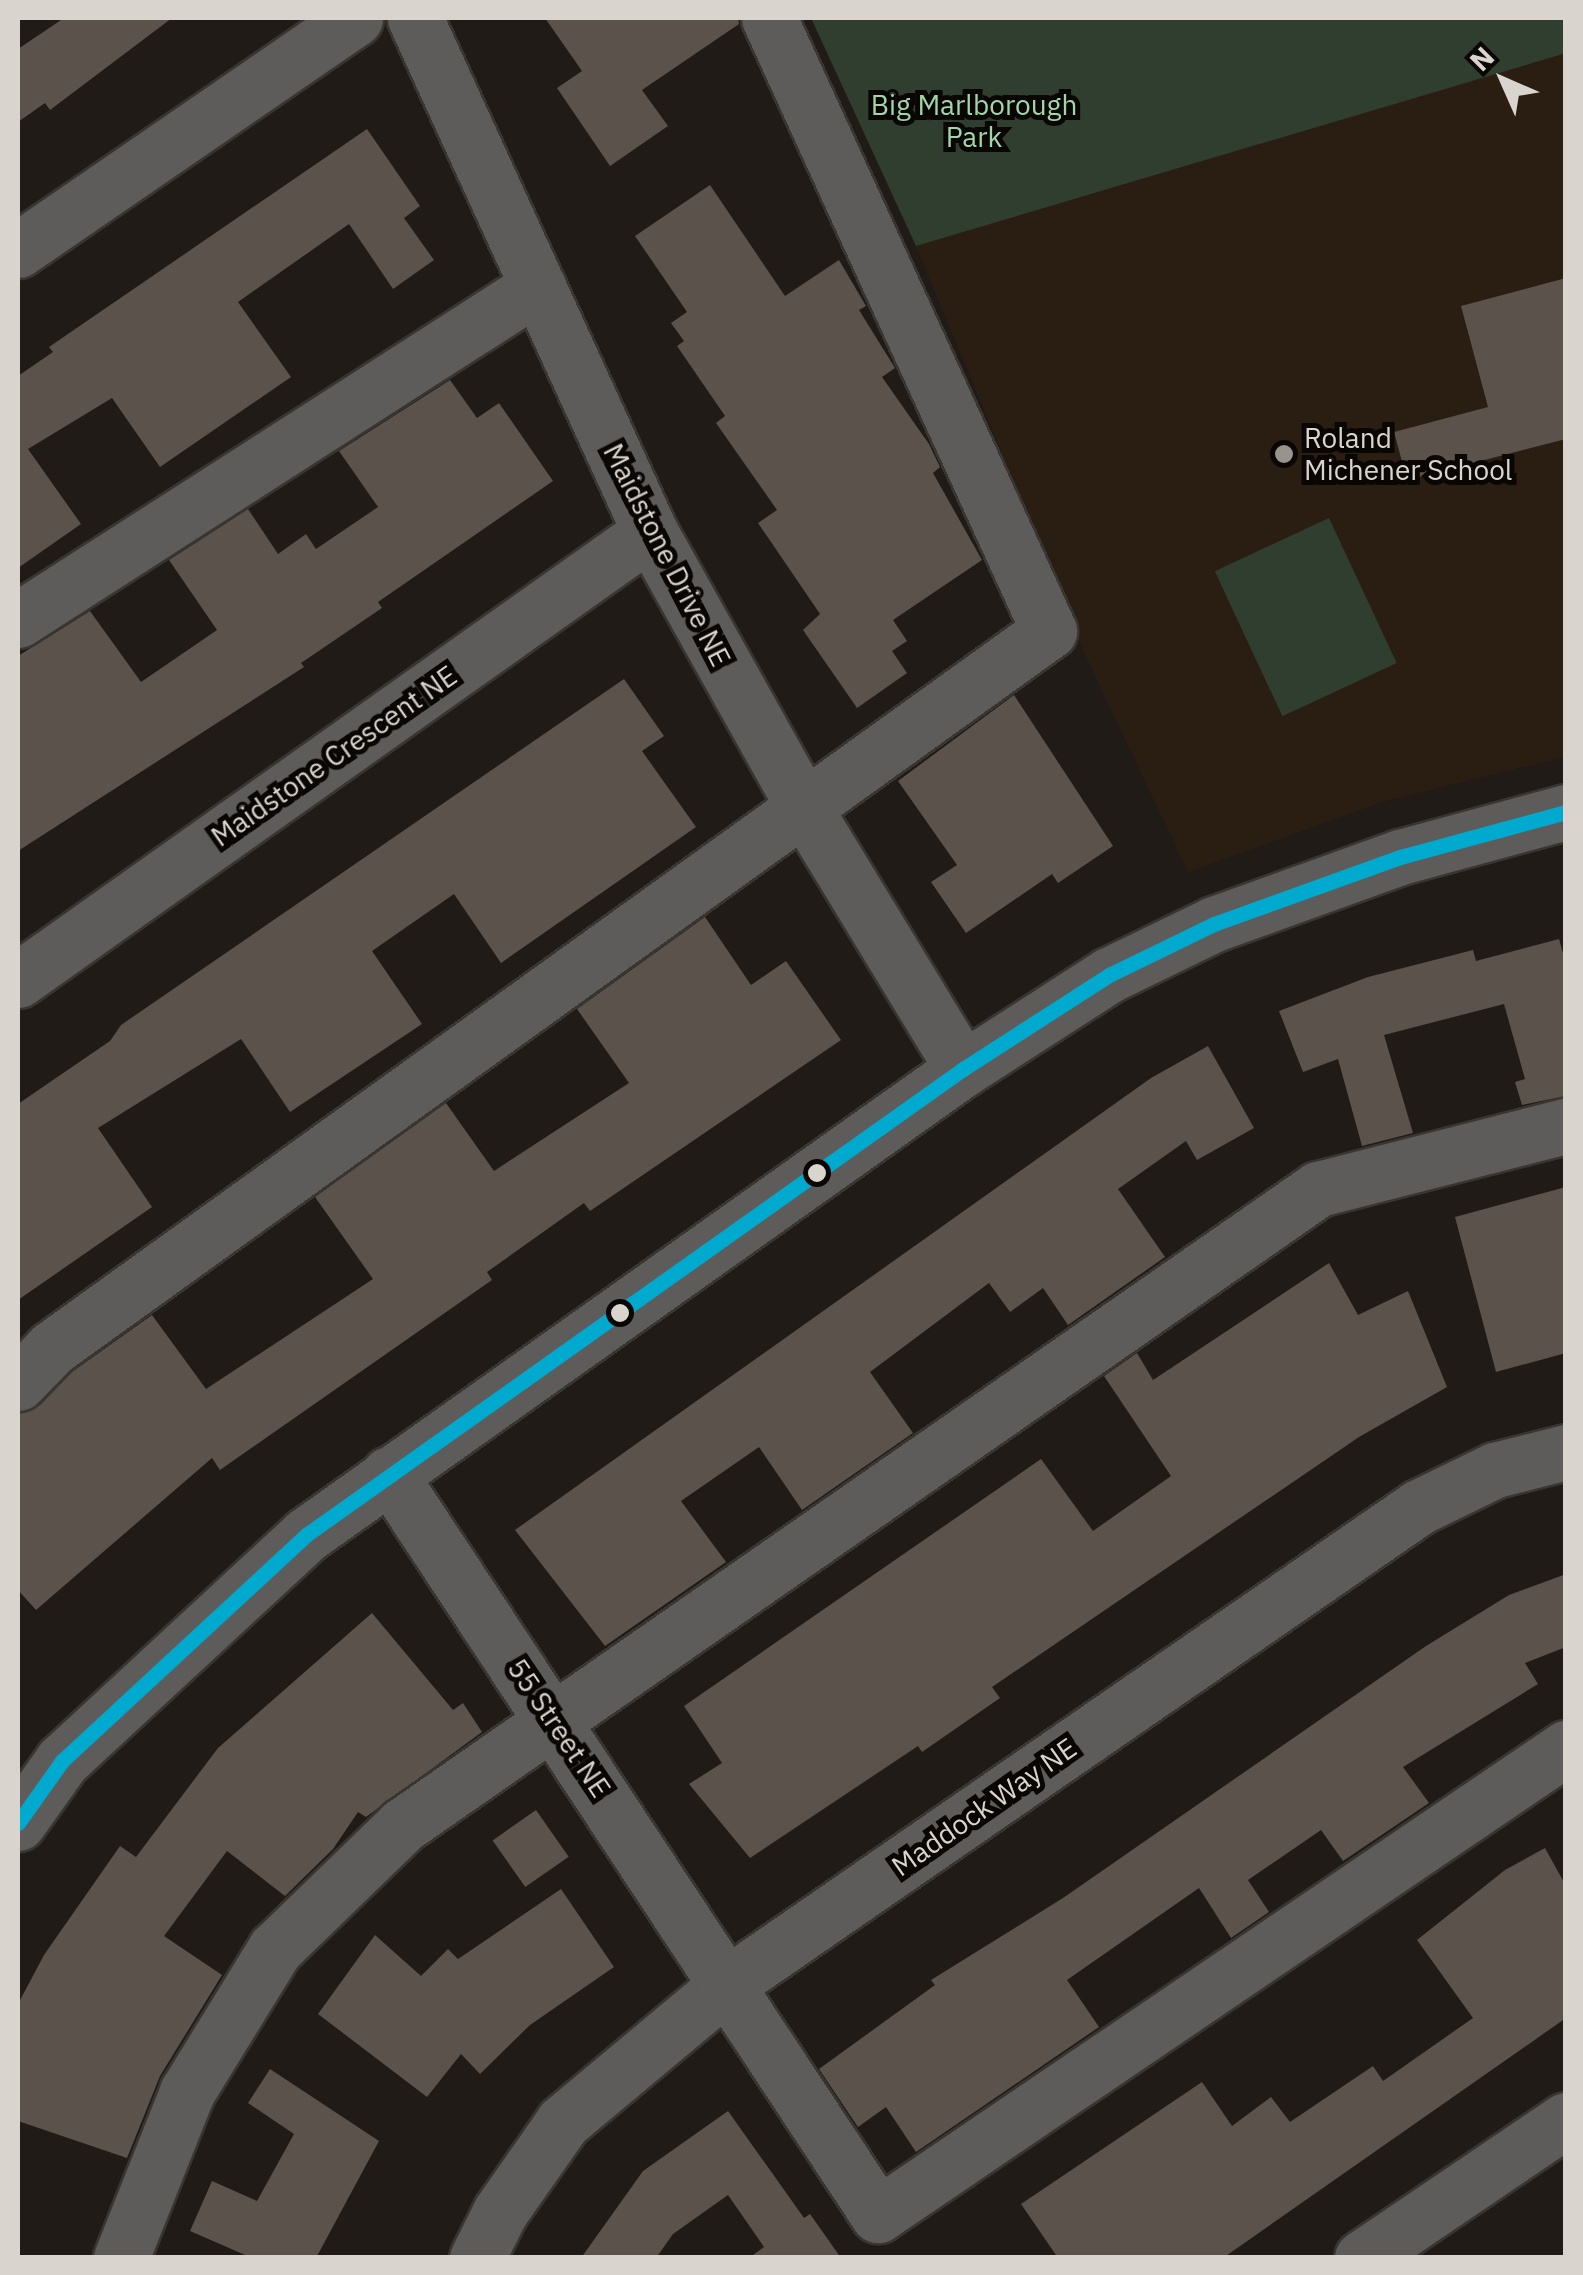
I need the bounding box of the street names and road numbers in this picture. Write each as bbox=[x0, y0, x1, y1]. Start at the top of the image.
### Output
street label: Maidstone Drive NE bbox=[596, 438, 738, 672]
street label: Maidstone Crescent NE bbox=[205, 659, 463, 853]
street label: 55 Street NE bbox=[500, 1652, 618, 1804]
street label: Maddock Way NE bbox=[885, 1731, 1083, 1883]

